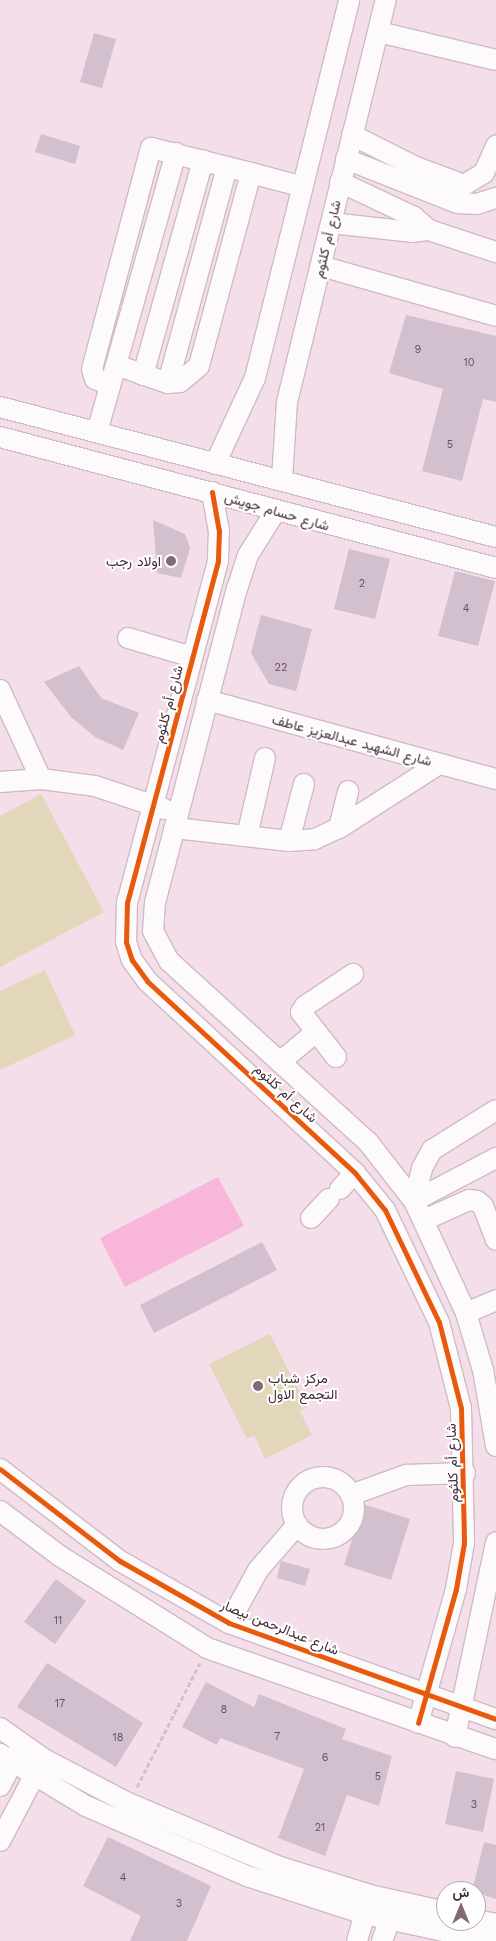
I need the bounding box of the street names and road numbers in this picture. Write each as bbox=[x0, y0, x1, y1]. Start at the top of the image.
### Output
street label: شارع أم كلثوم bbox=[310, 198, 344, 280]
street label: شارع حسام جويش bbox=[223, 488, 331, 534]
street label: شارع أم كلثوم bbox=[150, 663, 186, 745]
street label: شارع الشهيد عبدالعزيز عاطف bbox=[270, 711, 434, 769]
street label: شارع أم كلثوم bbox=[251, 1060, 321, 1126]
street label: شارع أم كلثوم bbox=[442, 1423, 462, 1503]
street label: شارع عبدالرحمن بيصار bbox=[218, 1596, 342, 1658]

